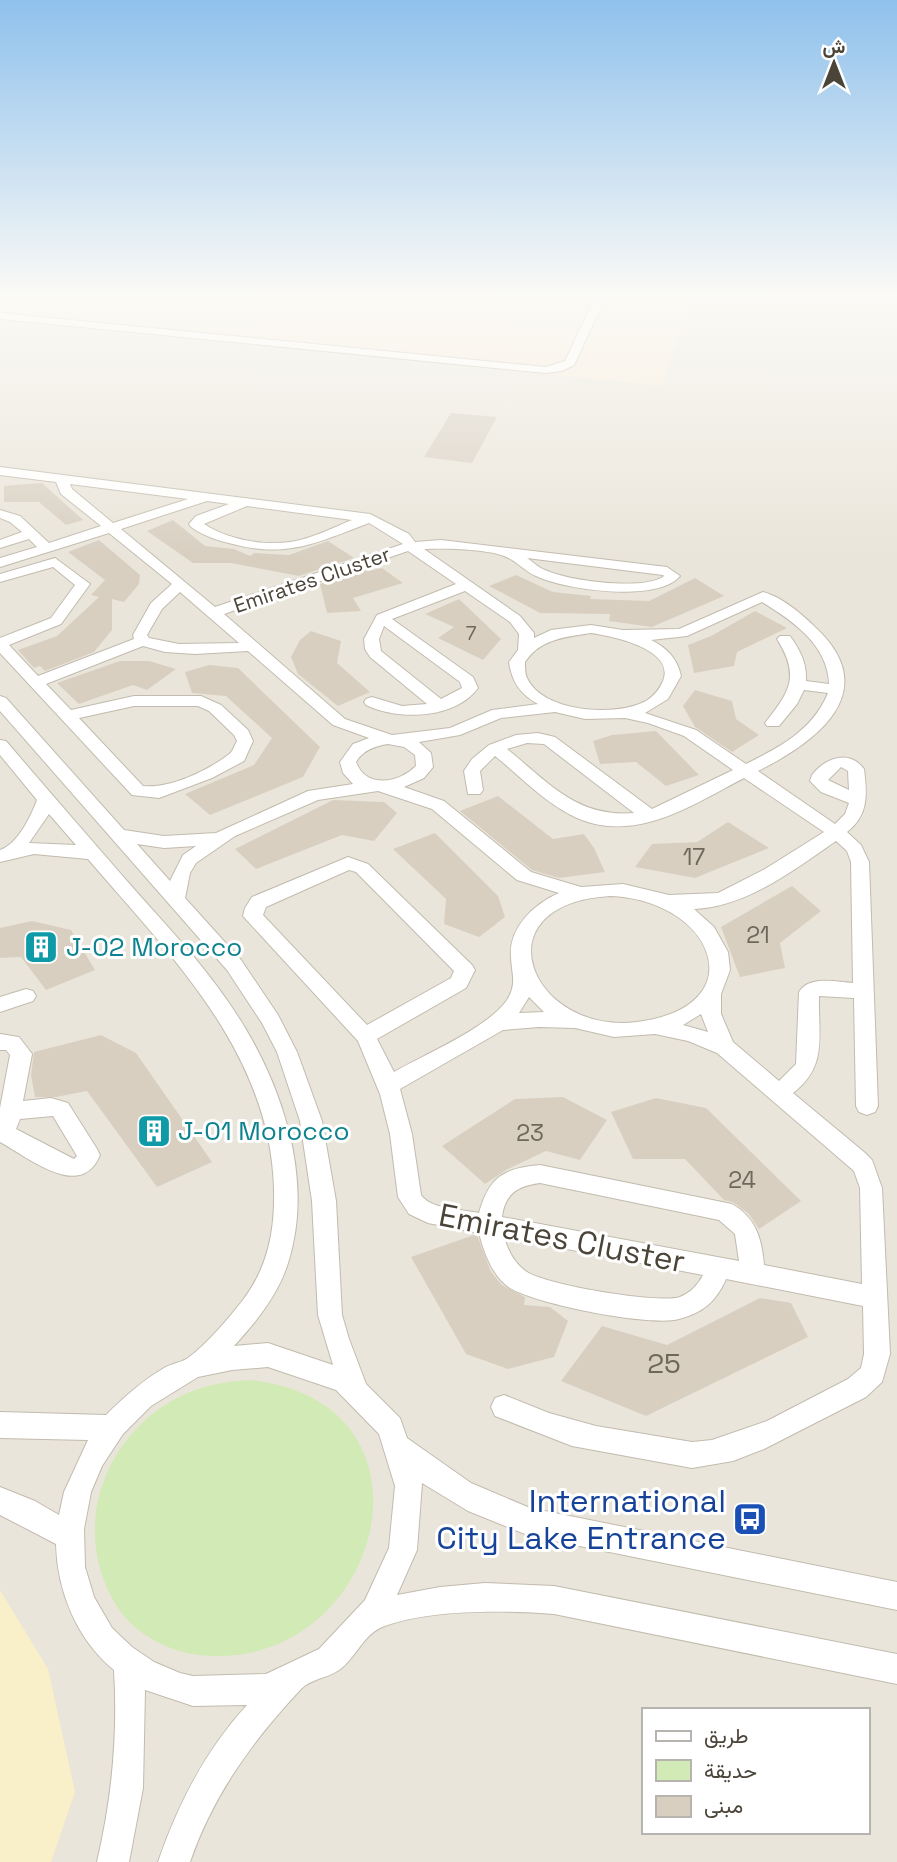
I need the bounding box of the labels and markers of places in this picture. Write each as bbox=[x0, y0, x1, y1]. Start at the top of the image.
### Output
building icon: J-02 Morocco bbox=[22, 928, 60, 966]
place label: J-02 Morocco bbox=[66, 930, 242, 964]
building icon: J-01 Morocco bbox=[135, 1112, 173, 1150]
place label: J-01 Morocco bbox=[178, 1114, 349, 1148]
place label: International City Lake Entrance bbox=[436, 1481, 726, 1558]
bus stop icon: International City Lake Entrance bbox=[731, 1500, 769, 1538]

